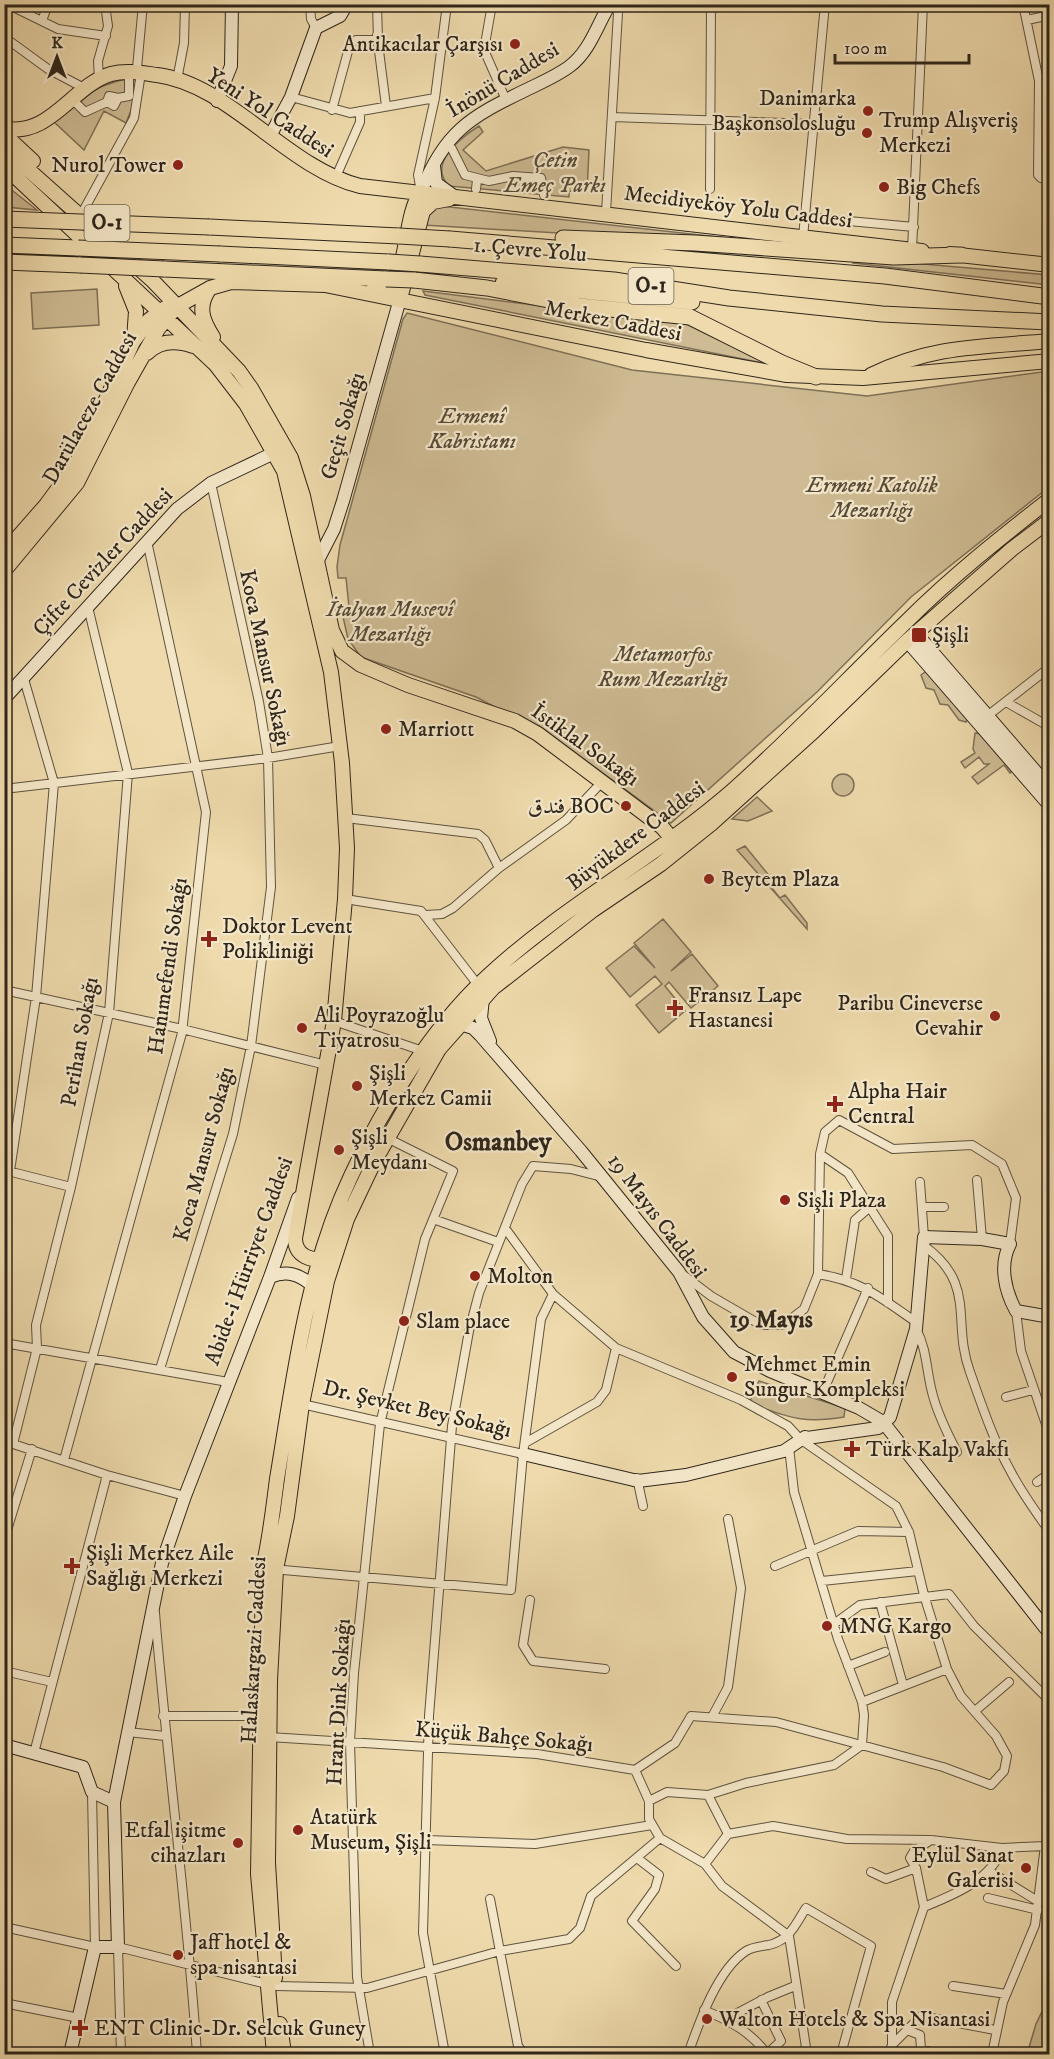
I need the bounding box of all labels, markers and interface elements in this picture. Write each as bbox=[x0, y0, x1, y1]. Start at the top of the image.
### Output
north arrow bbox=[27, 27, 87, 87]
scale bar bbox=[835, 27, 968, 65]
place label: Antikacılar Çarşısı bbox=[342, 31, 503, 58]
text: K bbox=[51, 33, 63, 53]
street label: İnönü Caddesi bbox=[442, 36, 564, 124]
marker: Antikacılar Çarşısı bbox=[508, 37, 522, 51]
text: 100 m bbox=[844, 38, 887, 60]
street label: Yeni Yol Caddesi bbox=[201, 62, 339, 164]
place label: Danimarka Başkonsolosluğu bbox=[711, 85, 857, 137]
marker: Danimarka Başkonsolosluğu bbox=[861, 104, 875, 118]
place label: Trump Alışveriş Merkezi bbox=[879, 107, 1018, 159]
marker: Trump Alışveriş Merkezi bbox=[860, 126, 874, 140]
park label: Çetin Emeç Parkı bbox=[502, 147, 606, 199]
place label: Nurol Tower bbox=[51, 152, 167, 179]
marker: Nurol Tower bbox=[171, 158, 185, 172]
place label: Big Chefs bbox=[896, 174, 980, 201]
street label: Mecidiyeköy Yolu Caddesi bbox=[622, 180, 854, 234]
marker: Big Chefs bbox=[877, 180, 891, 194]
road number: O-1 bbox=[84, 205, 130, 241]
street label: 1. Çevre Yolu bbox=[472, 232, 588, 268]
road number: O-1 bbox=[628, 268, 674, 304]
street label: Merkez Caddesi bbox=[542, 294, 684, 348]
street label: Darülaceze Caddesi bbox=[37, 327, 143, 489]
street label: Geçit Sokağı bbox=[315, 369, 371, 483]
park label: Ermenî Kabristanı bbox=[427, 403, 516, 455]
park label: Ermeni Katolik Mezarlığı bbox=[804, 472, 938, 524]
street label: Çifte Cevizler Caddesi bbox=[27, 482, 179, 642]
street label: Koca Mansur Sokağı bbox=[233, 567, 297, 749]
park label: İtalyan Musevî Mezarlığı bbox=[324, 596, 456, 648]
place label: Şişli bbox=[932, 622, 969, 649]
marker: Şişli bbox=[910, 626, 928, 644]
park label: Metamorfos Rum Mezarlığı bbox=[597, 641, 728, 693]
street label: İstiklal Sokağı bbox=[526, 698, 644, 792]
place label: Marriott bbox=[398, 716, 474, 743]
marker: Marriott bbox=[379, 722, 393, 736]
street label: Büyükdere Caddesi bbox=[561, 775, 711, 897]
place label: فندق BOC bbox=[528, 793, 614, 820]
marker: فندق BOC bbox=[619, 799, 633, 813]
place label: Beytem Plaza bbox=[721, 866, 840, 893]
marker: Beytem Plaza bbox=[702, 872, 716, 886]
street label: Hanımefendi Sokağı bbox=[142, 876, 194, 1056]
place label: Doktor Levent Polikliniği bbox=[222, 913, 353, 965]
marker: Doktor Levent Polikliniği bbox=[200, 930, 218, 948]
street label: Perihan Sokağı bbox=[55, 975, 105, 1109]
place label: Fransız Lape Hastanesi bbox=[688, 982, 802, 1034]
place label: Paribu Cineverse Cevahir bbox=[837, 990, 984, 1042]
marker: Fransız Lape Hastanesi bbox=[666, 999, 684, 1017]
place label: Ali Poyrazoğlu Tiyatrosu bbox=[314, 1002, 444, 1054]
marker: Paribu Cineverse Cevahir bbox=[988, 1009, 1002, 1023]
marker: Ali Poyrazoğlu Tiyatrosu bbox=[295, 1021, 309, 1035]
place label: Şişli Merkez Camii bbox=[369, 1060, 492, 1112]
street label: Koca Mansur Sokağı bbox=[168, 1064, 240, 1244]
place label: Alpha Hair Central bbox=[848, 1078, 948, 1130]
marker: Şişli Merkez Camii bbox=[350, 1079, 364, 1093]
marker: Alpha Hair Central bbox=[826, 1095, 844, 1113]
place label: Şişli Meydanı bbox=[351, 1124, 428, 1176]
district label: Osmanbey bbox=[445, 1126, 552, 1159]
marker: Şişli Meydanı bbox=[332, 1143, 346, 1157]
street label: 19 Mayıs Caddesi bbox=[601, 1148, 713, 1284]
street label: Abide-i Hürriyet Caddesi bbox=[199, 1153, 299, 1369]
place label: Sişli Plaza bbox=[797, 1187, 887, 1214]
marker: Sişli Plaza bbox=[778, 1193, 792, 1207]
place label: Molton bbox=[487, 1263, 554, 1290]
marker: Molton bbox=[468, 1269, 482, 1283]
district label: 19 Mayıs bbox=[729, 1305, 813, 1335]
place label: Slam place bbox=[416, 1308, 510, 1335]
marker: Slam place bbox=[397, 1314, 411, 1328]
place label: Mehmet Emin Sungur Kompleksi bbox=[744, 1351, 905, 1403]
marker: Mehmet Emin Sungur Kompleksi bbox=[725, 1370, 739, 1384]
street label: Dr. Şevket Bey Sokağı bbox=[320, 1374, 514, 1444]
place label: Türk Kalp Vakfı bbox=[866, 1436, 1009, 1463]
marker: Türk Kalp Vakfı bbox=[843, 1440, 861, 1458]
place label: Şişli Merkez Aile Sağlığı Merkezi bbox=[86, 1540, 234, 1592]
street label: Halaskargazi Caddesi bbox=[236, 1556, 272, 1744]
marker: Şişli Merkez Aile Sağlığı Merkezi bbox=[63, 1557, 81, 1575]
place label: MNG Kargo bbox=[839, 1613, 951, 1640]
street label: Hrant Dink Sokağı bbox=[321, 1618, 357, 1786]
marker: MNG Kargo bbox=[820, 1619, 834, 1633]
street label: Küçük Bahçe Sokağı bbox=[414, 1716, 594, 1758]
place label: Atatürk Museum, Şişli bbox=[310, 1804, 432, 1856]
place label: Etfal işitme cihazları bbox=[124, 1817, 226, 1869]
marker: Atatürk Museum, Şişli bbox=[291, 1823, 305, 1837]
marker: Etfal işitme cihazları bbox=[231, 1836, 245, 1850]
place label: Eylül Sanat Galerisi bbox=[912, 1842, 1014, 1894]
marker: Eylül Sanat Galerisi bbox=[1019, 1861, 1033, 1875]
place label: Jaff hotel & spa nisantasi bbox=[188, 1929, 297, 1981]
marker: Jaff hotel & spa nisantasi bbox=[171, 1948, 185, 1962]
place label: Walton Hotels & Spa Nisantasi bbox=[718, 2006, 990, 2033]
marker: Walton Hotels & Spa Nisantasi bbox=[700, 2012, 714, 2026]
place label: ENT Clinic-Dr. Selcuk Guney bbox=[94, 2015, 366, 2042]
marker: ENT Clinic-Dr. Selcuk Guney bbox=[71, 2019, 89, 2037]

